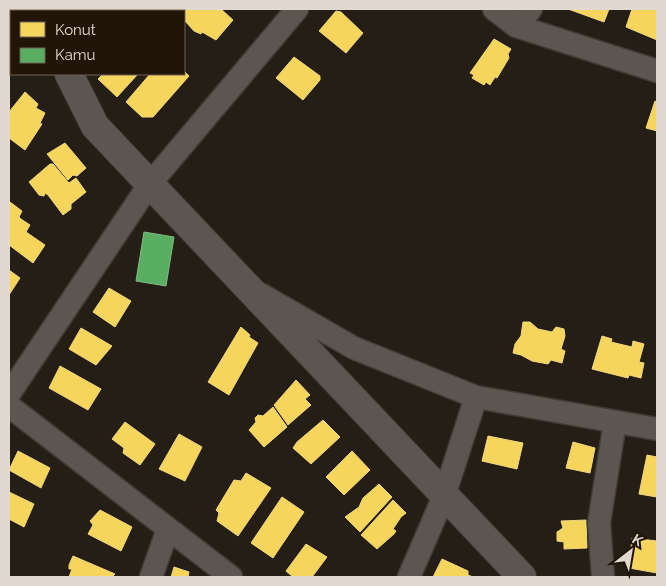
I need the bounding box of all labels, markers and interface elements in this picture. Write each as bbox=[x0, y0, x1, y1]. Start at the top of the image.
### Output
legend bbox=[10, 10, 185, 75]
text: Konut bbox=[55, 21, 96, 39]
text: Kamu bbox=[55, 46, 96, 64]
north arrow bbox=[606, 526, 656, 576]
text: K bbox=[630, 531, 646, 549]

